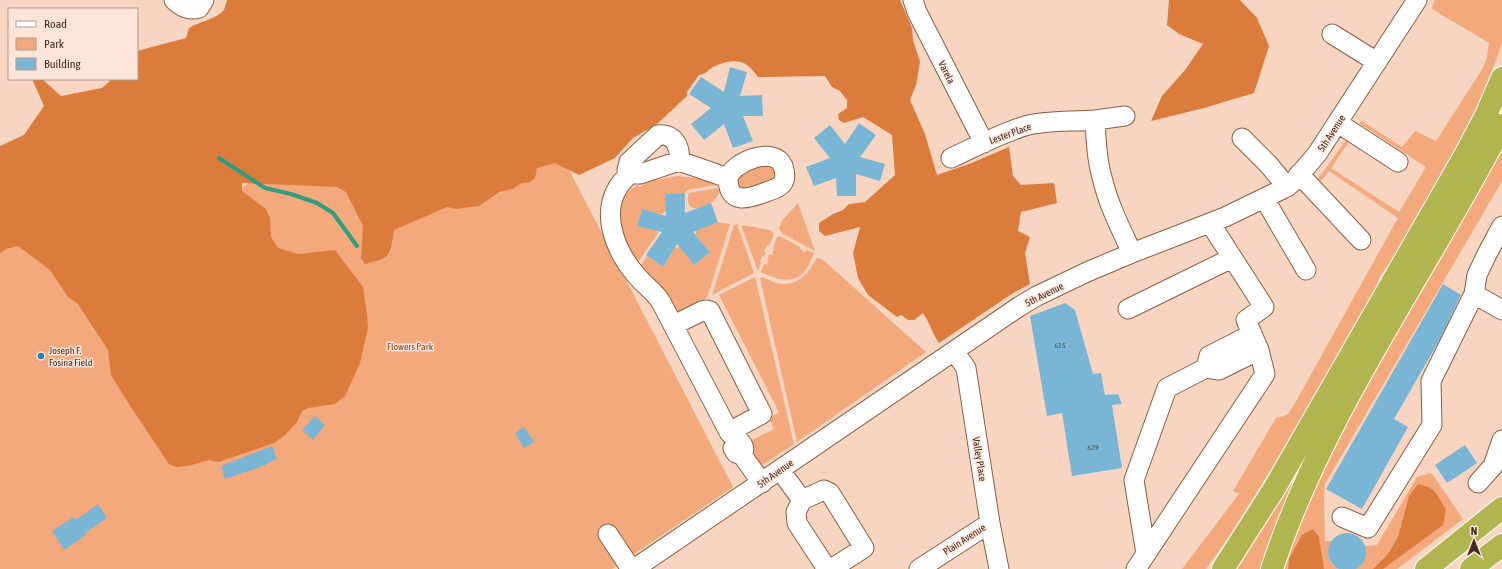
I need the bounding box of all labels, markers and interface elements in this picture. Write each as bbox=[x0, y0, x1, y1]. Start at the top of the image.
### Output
legend bbox=[8, 8, 138, 80]
text: Road bbox=[44, 17, 67, 31]
text: Park bbox=[44, 37, 65, 51]
text: Building bbox=[44, 57, 82, 71]
street label: Varela bbox=[936, 59, 957, 86]
street label: 5th Avenue bbox=[1316, 112, 1348, 154]
street label: Lester Place bbox=[988, 121, 1033, 146]
street label: 5th Avenue bbox=[1023, 280, 1066, 309]
park label: Flowers Park bbox=[387, 341, 434, 352]
house number: 615 bbox=[1054, 341, 1066, 350]
place label: Joseph F. Fosina Field bbox=[49, 345, 93, 368]
marker: Joseph F. Fosina Field bbox=[36, 351, 46, 361]
street label: Valley Place bbox=[971, 436, 989, 483]
house number: 629 bbox=[1087, 443, 1099, 452]
street label: 5th Avenue bbox=[755, 457, 796, 490]
street label: Plain Avenue bbox=[941, 521, 988, 557]
north arrow bbox=[1454, 521, 1494, 561]
text: N bbox=[1471, 525, 1477, 537]

